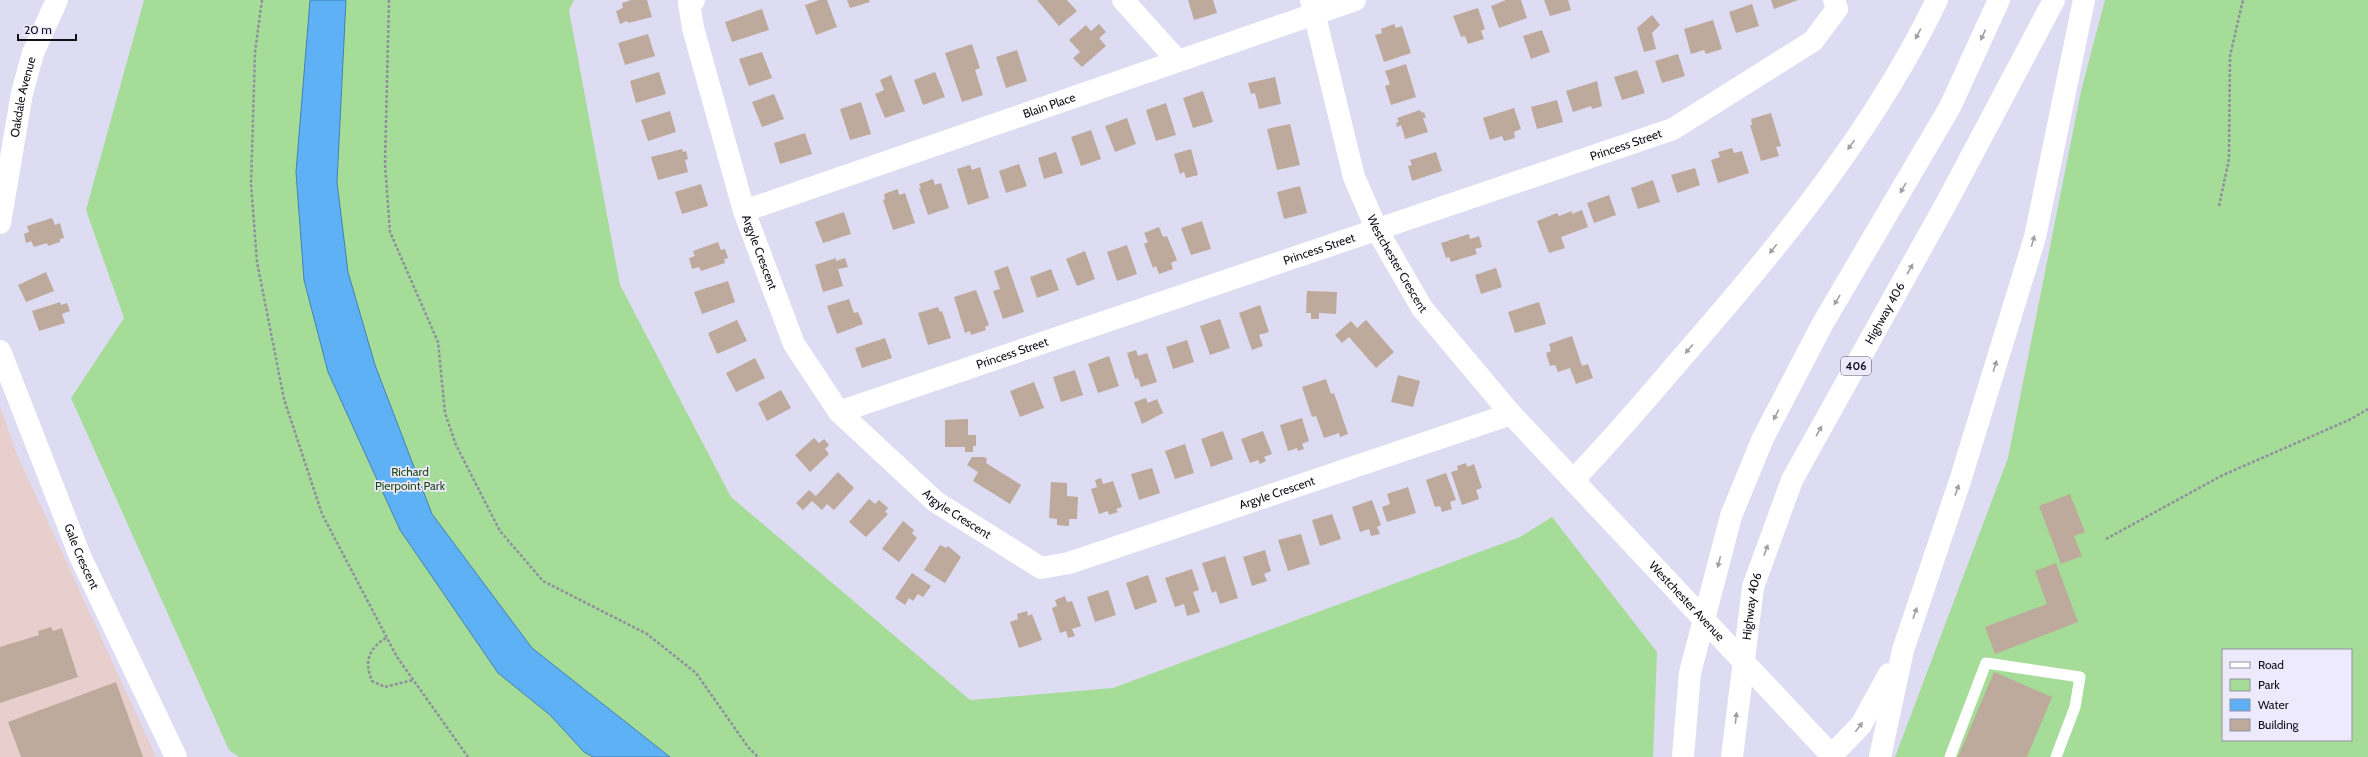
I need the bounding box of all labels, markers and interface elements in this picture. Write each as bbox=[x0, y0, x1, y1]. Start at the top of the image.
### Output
scale bar bbox=[18, 16, 76, 42]
text: 20 m bbox=[24, 22, 52, 37]
one-way arrow bbox=[1915, 29, 1922, 40]
one-way arrow bbox=[1980, 30, 1986, 41]
street label: Oakdale Avenue bbox=[7, 55, 39, 138]
street label: Blain Place bbox=[1021, 89, 1077, 121]
street label: Princess Street bbox=[1588, 125, 1664, 164]
one-way arrow bbox=[1847, 140, 1855, 151]
one-way arrow bbox=[1899, 182, 1906, 194]
street label: Argyle Crescent bbox=[739, 212, 781, 292]
street label: Westchester Crescent bbox=[1364, 212, 1431, 316]
street label: Princess Street bbox=[1281, 229, 1357, 268]
one-way arrow bbox=[2030, 235, 2036, 247]
one-way arrow bbox=[1769, 244, 1777, 255]
one-way arrow bbox=[1906, 263, 1913, 275]
street label: Highway 406 bbox=[1861, 279, 1908, 347]
one-way arrow bbox=[1833, 294, 1840, 306]
street label: Princess Street bbox=[974, 334, 1050, 372]
one-way arrow bbox=[1685, 344, 1694, 354]
road number: 406 bbox=[1841, 357, 1871, 375]
one-way arrow bbox=[1992, 359, 1998, 371]
one-way arrow bbox=[1772, 409, 1779, 421]
one-way arrow bbox=[1816, 425, 1823, 437]
park label: Richard Pierpoint Park bbox=[375, 464, 446, 493]
street label: Argyle Crescent bbox=[1237, 473, 1317, 512]
one-way arrow bbox=[1954, 483, 1960, 495]
street label: Argyle Crescent bbox=[920, 486, 994, 542]
street label: Gale Crescent bbox=[61, 521, 103, 591]
one-way arrow bbox=[1764, 543, 1770, 555]
one-way arrow bbox=[1716, 556, 1722, 568]
street label: Westchester Avenue bbox=[1646, 558, 1728, 644]
street label: Highway 406 bbox=[1739, 570, 1765, 641]
one-way arrow bbox=[1912, 606, 1918, 618]
legend bbox=[2222, 649, 2352, 741]
text: Road bbox=[2258, 657, 2284, 672]
text: Park bbox=[2258, 677, 2280, 692]
text: Water bbox=[2258, 697, 2289, 712]
one-way arrow bbox=[1733, 712, 1740, 724]
text: Building bbox=[2258, 717, 2300, 732]
one-way arrow bbox=[1855, 722, 1863, 733]

